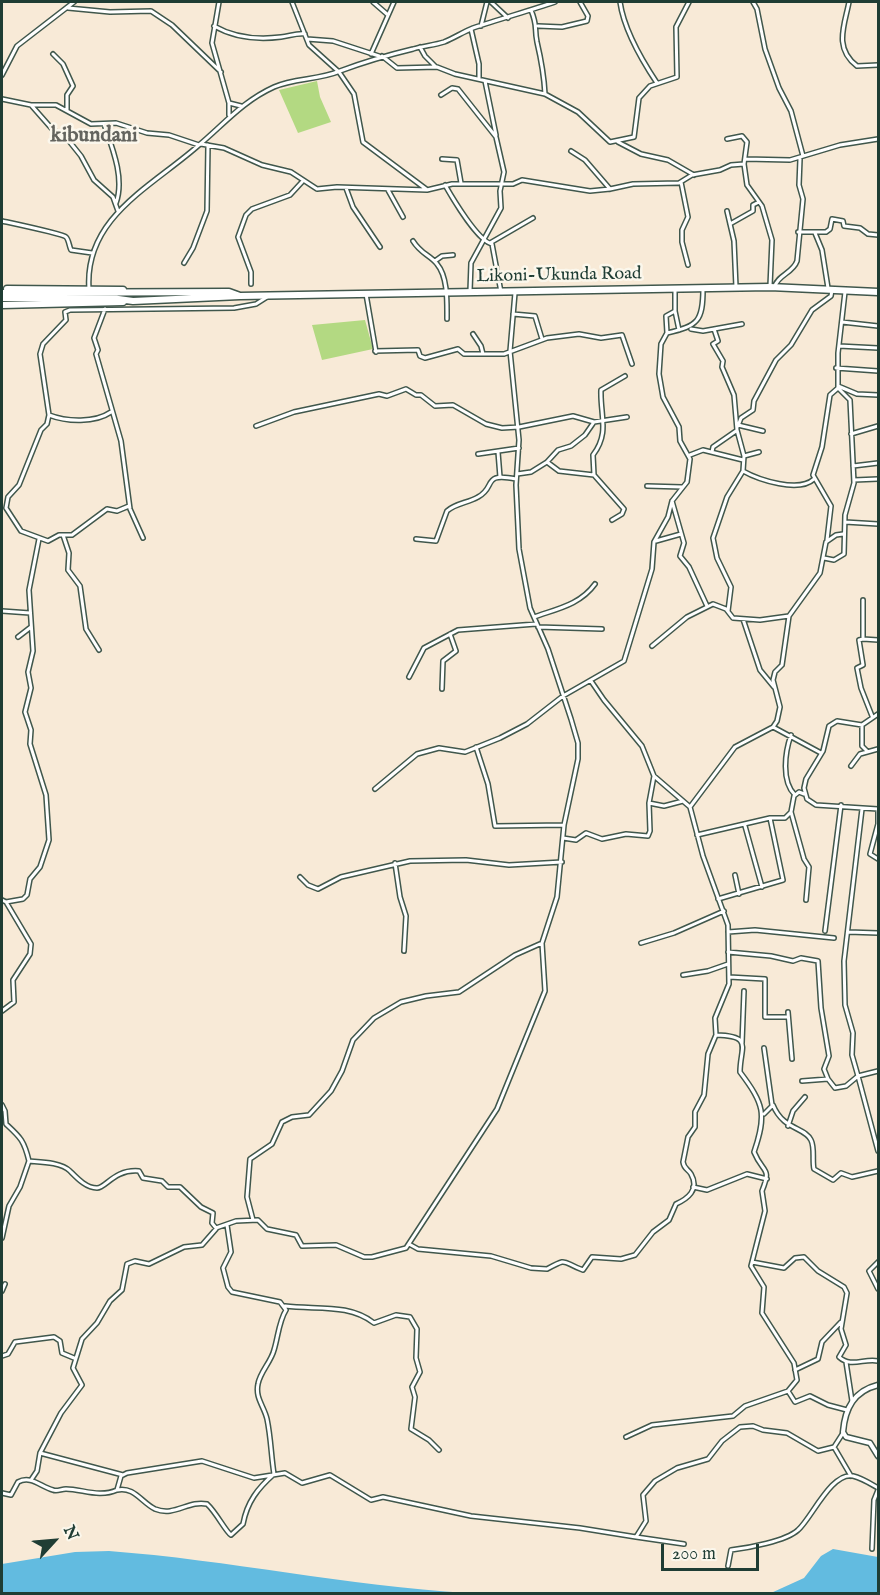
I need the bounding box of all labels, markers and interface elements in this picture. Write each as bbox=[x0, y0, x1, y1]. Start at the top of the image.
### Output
district label: kibundani bbox=[50, 124, 138, 150]
street label: Likoni-Ukunda Road bbox=[476, 264, 642, 288]
north arrow bbox=[24, 1511, 84, 1571]
text: N bbox=[58, 1523, 82, 1544]
scale bar bbox=[664, 1532, 762, 1570]
text: 200 m bbox=[672, 1543, 716, 1566]

